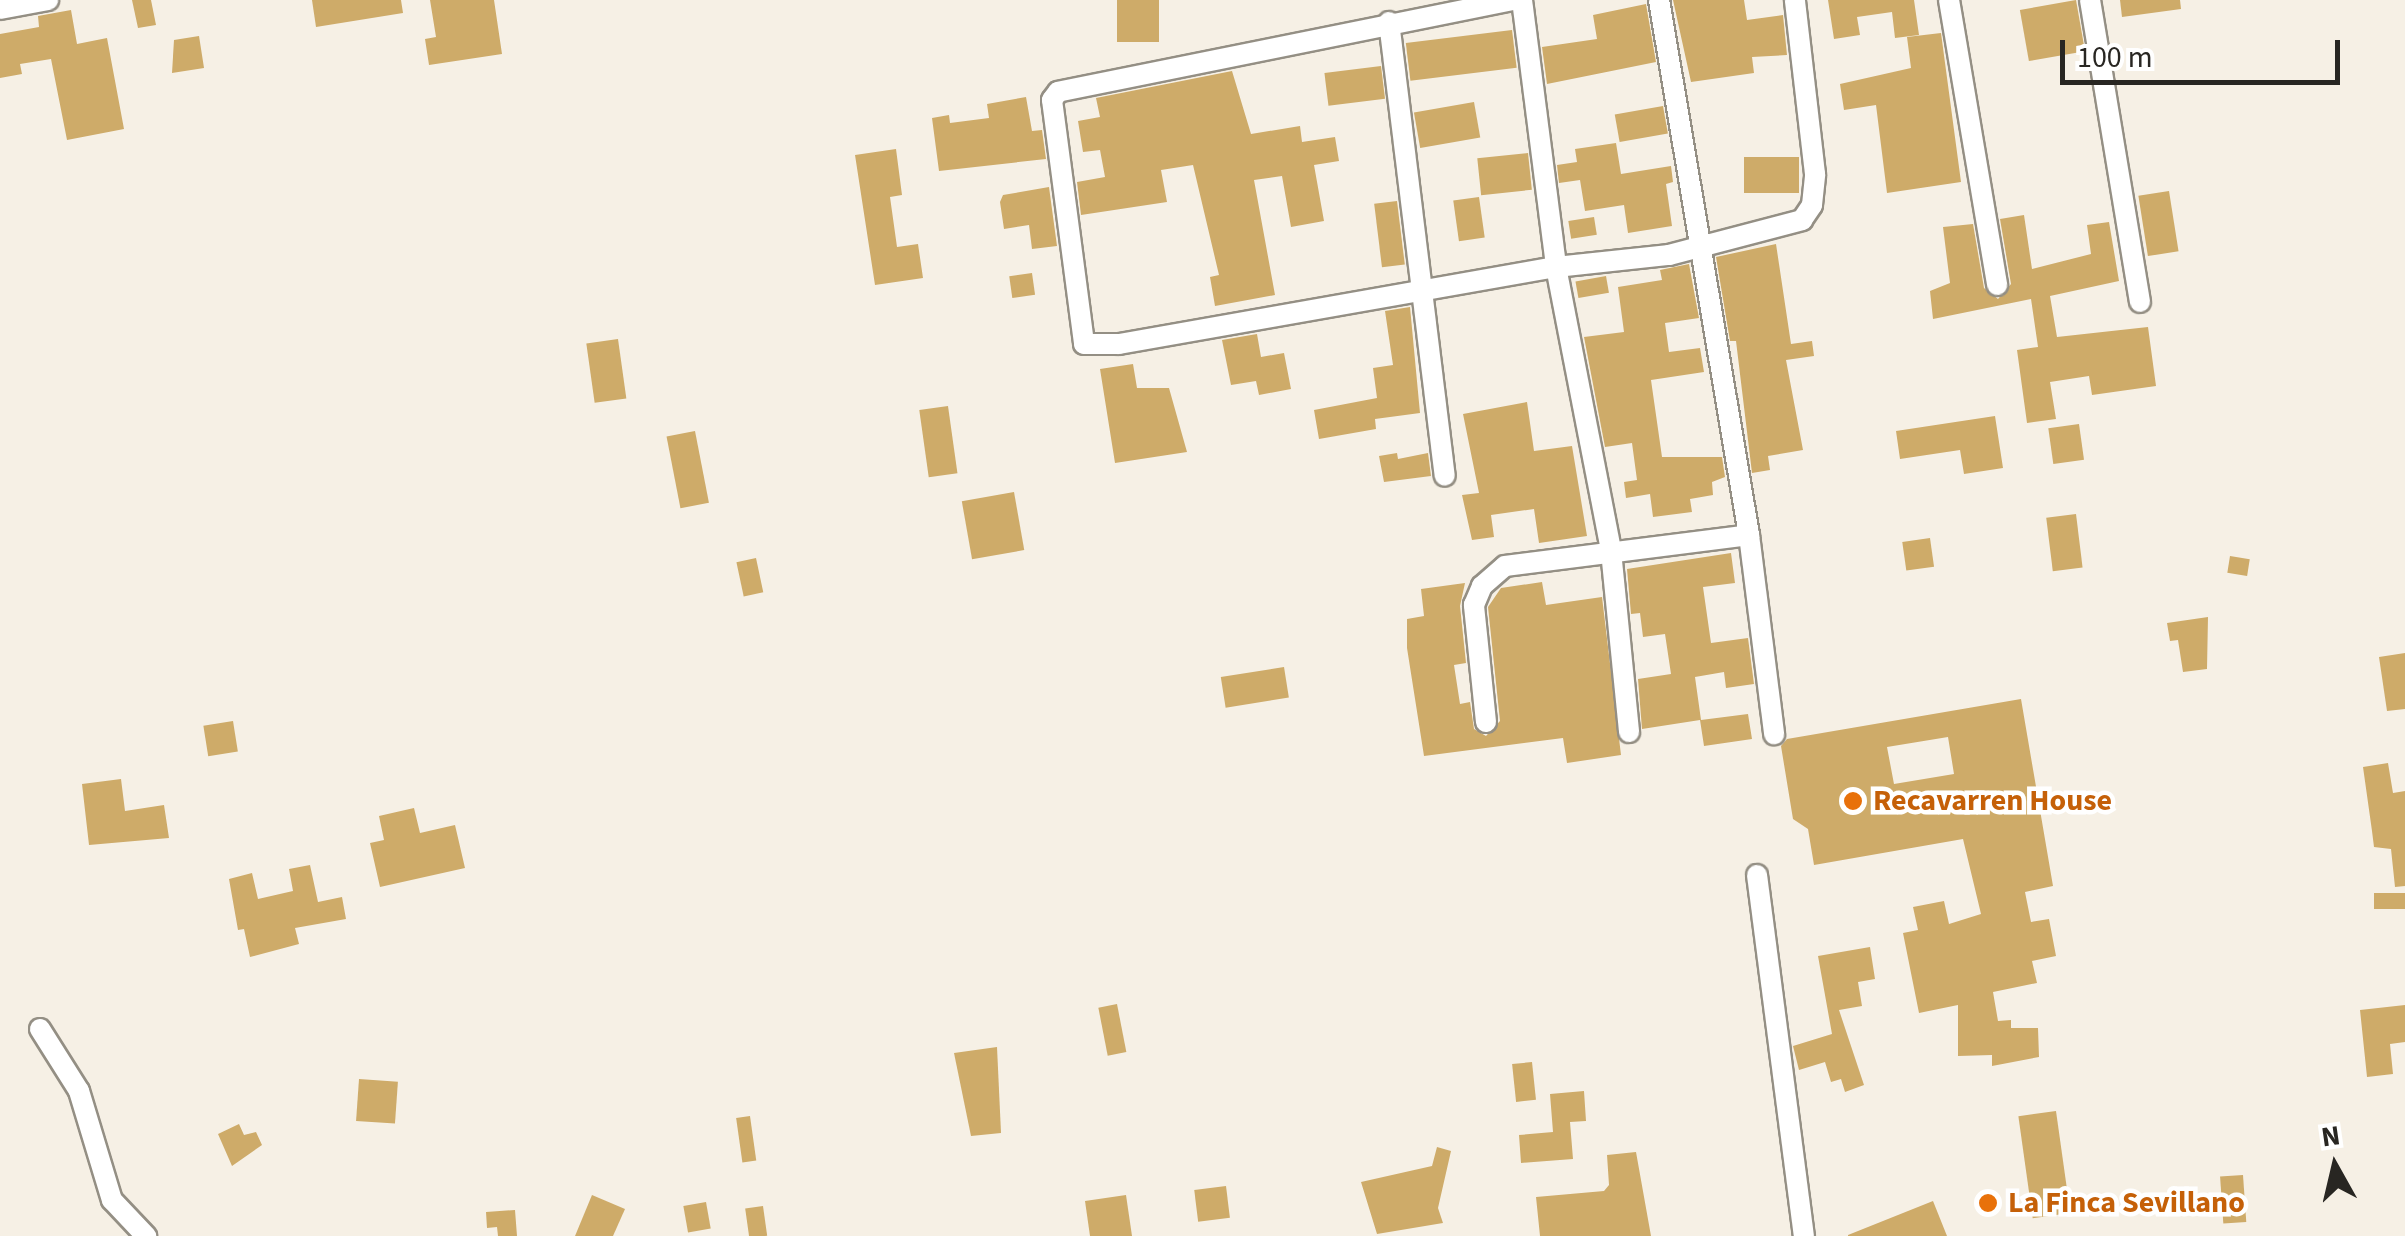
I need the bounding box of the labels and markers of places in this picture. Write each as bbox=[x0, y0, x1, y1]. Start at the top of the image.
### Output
place label: Recavarren House bbox=[1873, 783, 2112, 819]
marker: Recavarren House bbox=[1842, 790, 1864, 812]
place label: La Finca Sevillano bbox=[2008, 1185, 2245, 1221]
marker: La Finca Sevillano bbox=[1977, 1192, 1999, 1214]

